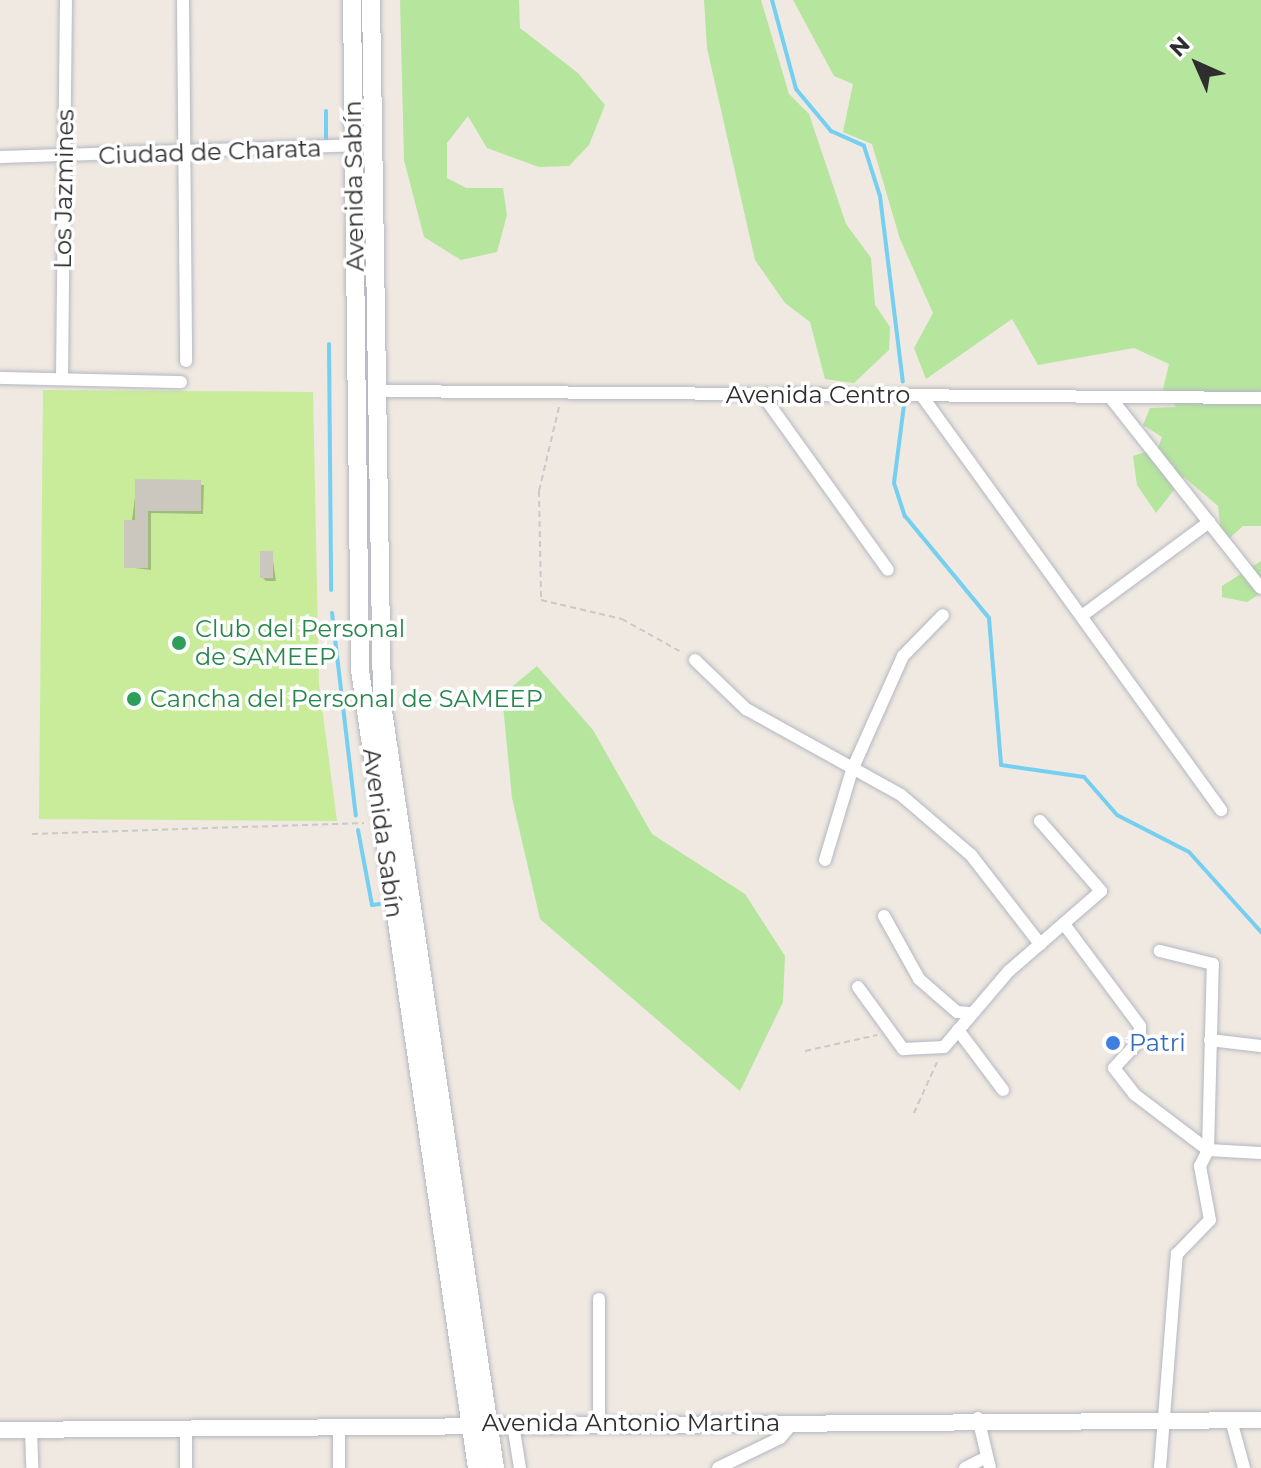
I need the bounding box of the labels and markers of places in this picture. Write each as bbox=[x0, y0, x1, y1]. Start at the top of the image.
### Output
place label: Club del Personal de SAMEEP bbox=[195, 615, 405, 671]
marker: Club del Personal de SAMEEP bbox=[170, 634, 188, 652]
place label: Cancha del Personal de SAMEEP bbox=[150, 685, 543, 713]
marker: Cancha del Personal de SAMEEP bbox=[125, 690, 143, 708]
place label: Patri bbox=[1129, 1029, 1186, 1057]
marker: Patri bbox=[1104, 1034, 1122, 1052]

